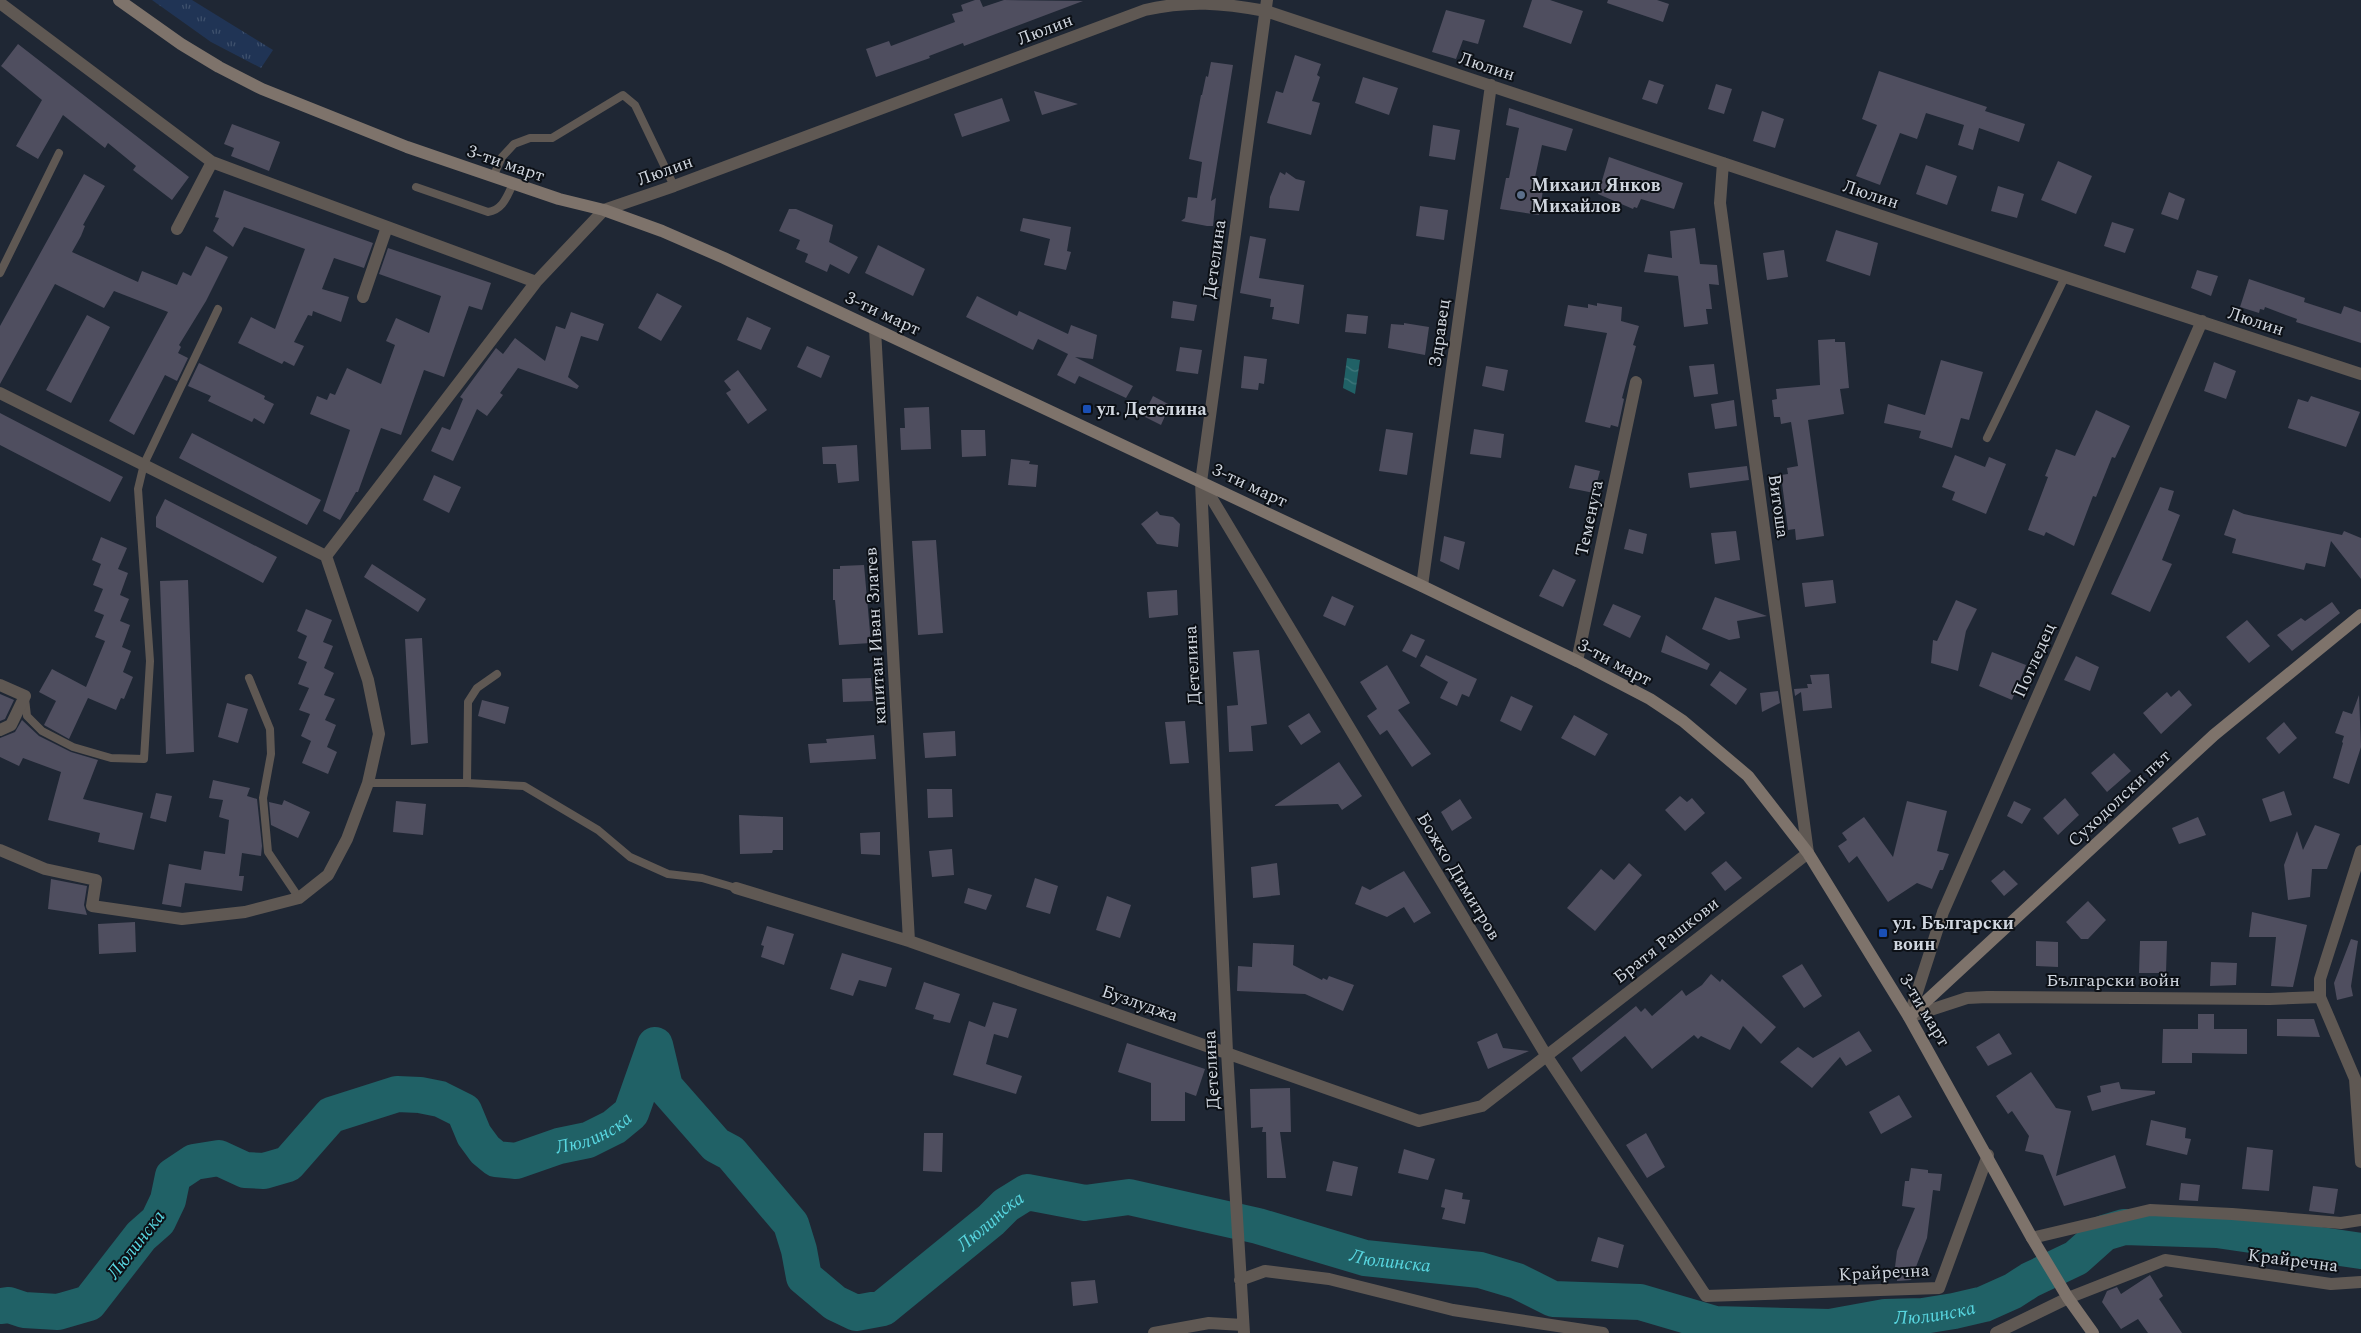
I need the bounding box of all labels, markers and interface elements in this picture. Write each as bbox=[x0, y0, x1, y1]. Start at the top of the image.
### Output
street label: Люлин bbox=[1013, 7, 1077, 52]
street label: Люлин bbox=[1455, 45, 1518, 88]
street label: 3-ти март bbox=[463, 138, 548, 189]
street label: Люлин bbox=[634, 148, 697, 193]
place label: Михаил Янков Михайлов bbox=[1531, 172, 1661, 220]
street label: Люлин bbox=[1839, 173, 1902, 216]
marker: Михаил Янков Михайлов bbox=[1515, 189, 1527, 201]
street label: Детелина bbox=[1196, 218, 1233, 300]
street label: 3-ти март bbox=[841, 284, 925, 343]
street label: Здравец bbox=[1421, 297, 1458, 369]
street label: Люлин bbox=[2224, 300, 2287, 343]
place label: ул. Детелина bbox=[1096, 396, 1208, 423]
marker: ул. Детелина bbox=[1081, 403, 1093, 415]
street label: 3-ти март bbox=[1208, 456, 1292, 515]
street label: Витоша bbox=[1761, 472, 1796, 540]
street label: Теменуга bbox=[1568, 477, 1611, 559]
street label: капитан Иван Златев bbox=[857, 547, 894, 725]
street label: Погледец bbox=[2006, 618, 2063, 702]
street label: Детелина bbox=[1177, 624, 1208, 705]
street label: 3-ти март bbox=[1573, 632, 1657, 693]
street label: Суходолски път bbox=[2062, 743, 2177, 854]
street label: Божко Димитров bbox=[1410, 807, 1507, 945]
street label: Братя Рашкови bbox=[1608, 890, 1725, 990]
place label: ул. Български воин bbox=[1892, 910, 2014, 958]
marker: ул. Български воин bbox=[1877, 927, 1889, 939]
street label: Български войн bbox=[2046, 967, 2180, 994]
street label: 3-ти март bbox=[1892, 969, 1957, 1052]
street label: Бузлуджа bbox=[1098, 978, 1182, 1029]
street label: Детелина bbox=[1196, 1029, 1227, 1110]
water label: Люлинска bbox=[552, 1105, 639, 1163]
water label: Люлинска bbox=[950, 1184, 1030, 1259]
water label: Люлинска bbox=[99, 1204, 173, 1287]
water label: Люлинска bbox=[1345, 1241, 1433, 1281]
street label: Крайречна bbox=[2246, 1242, 2340, 1279]
street label: Крайречна bbox=[1838, 1257, 1930, 1288]
water label: Люлинска bbox=[1893, 1293, 1979, 1333]

